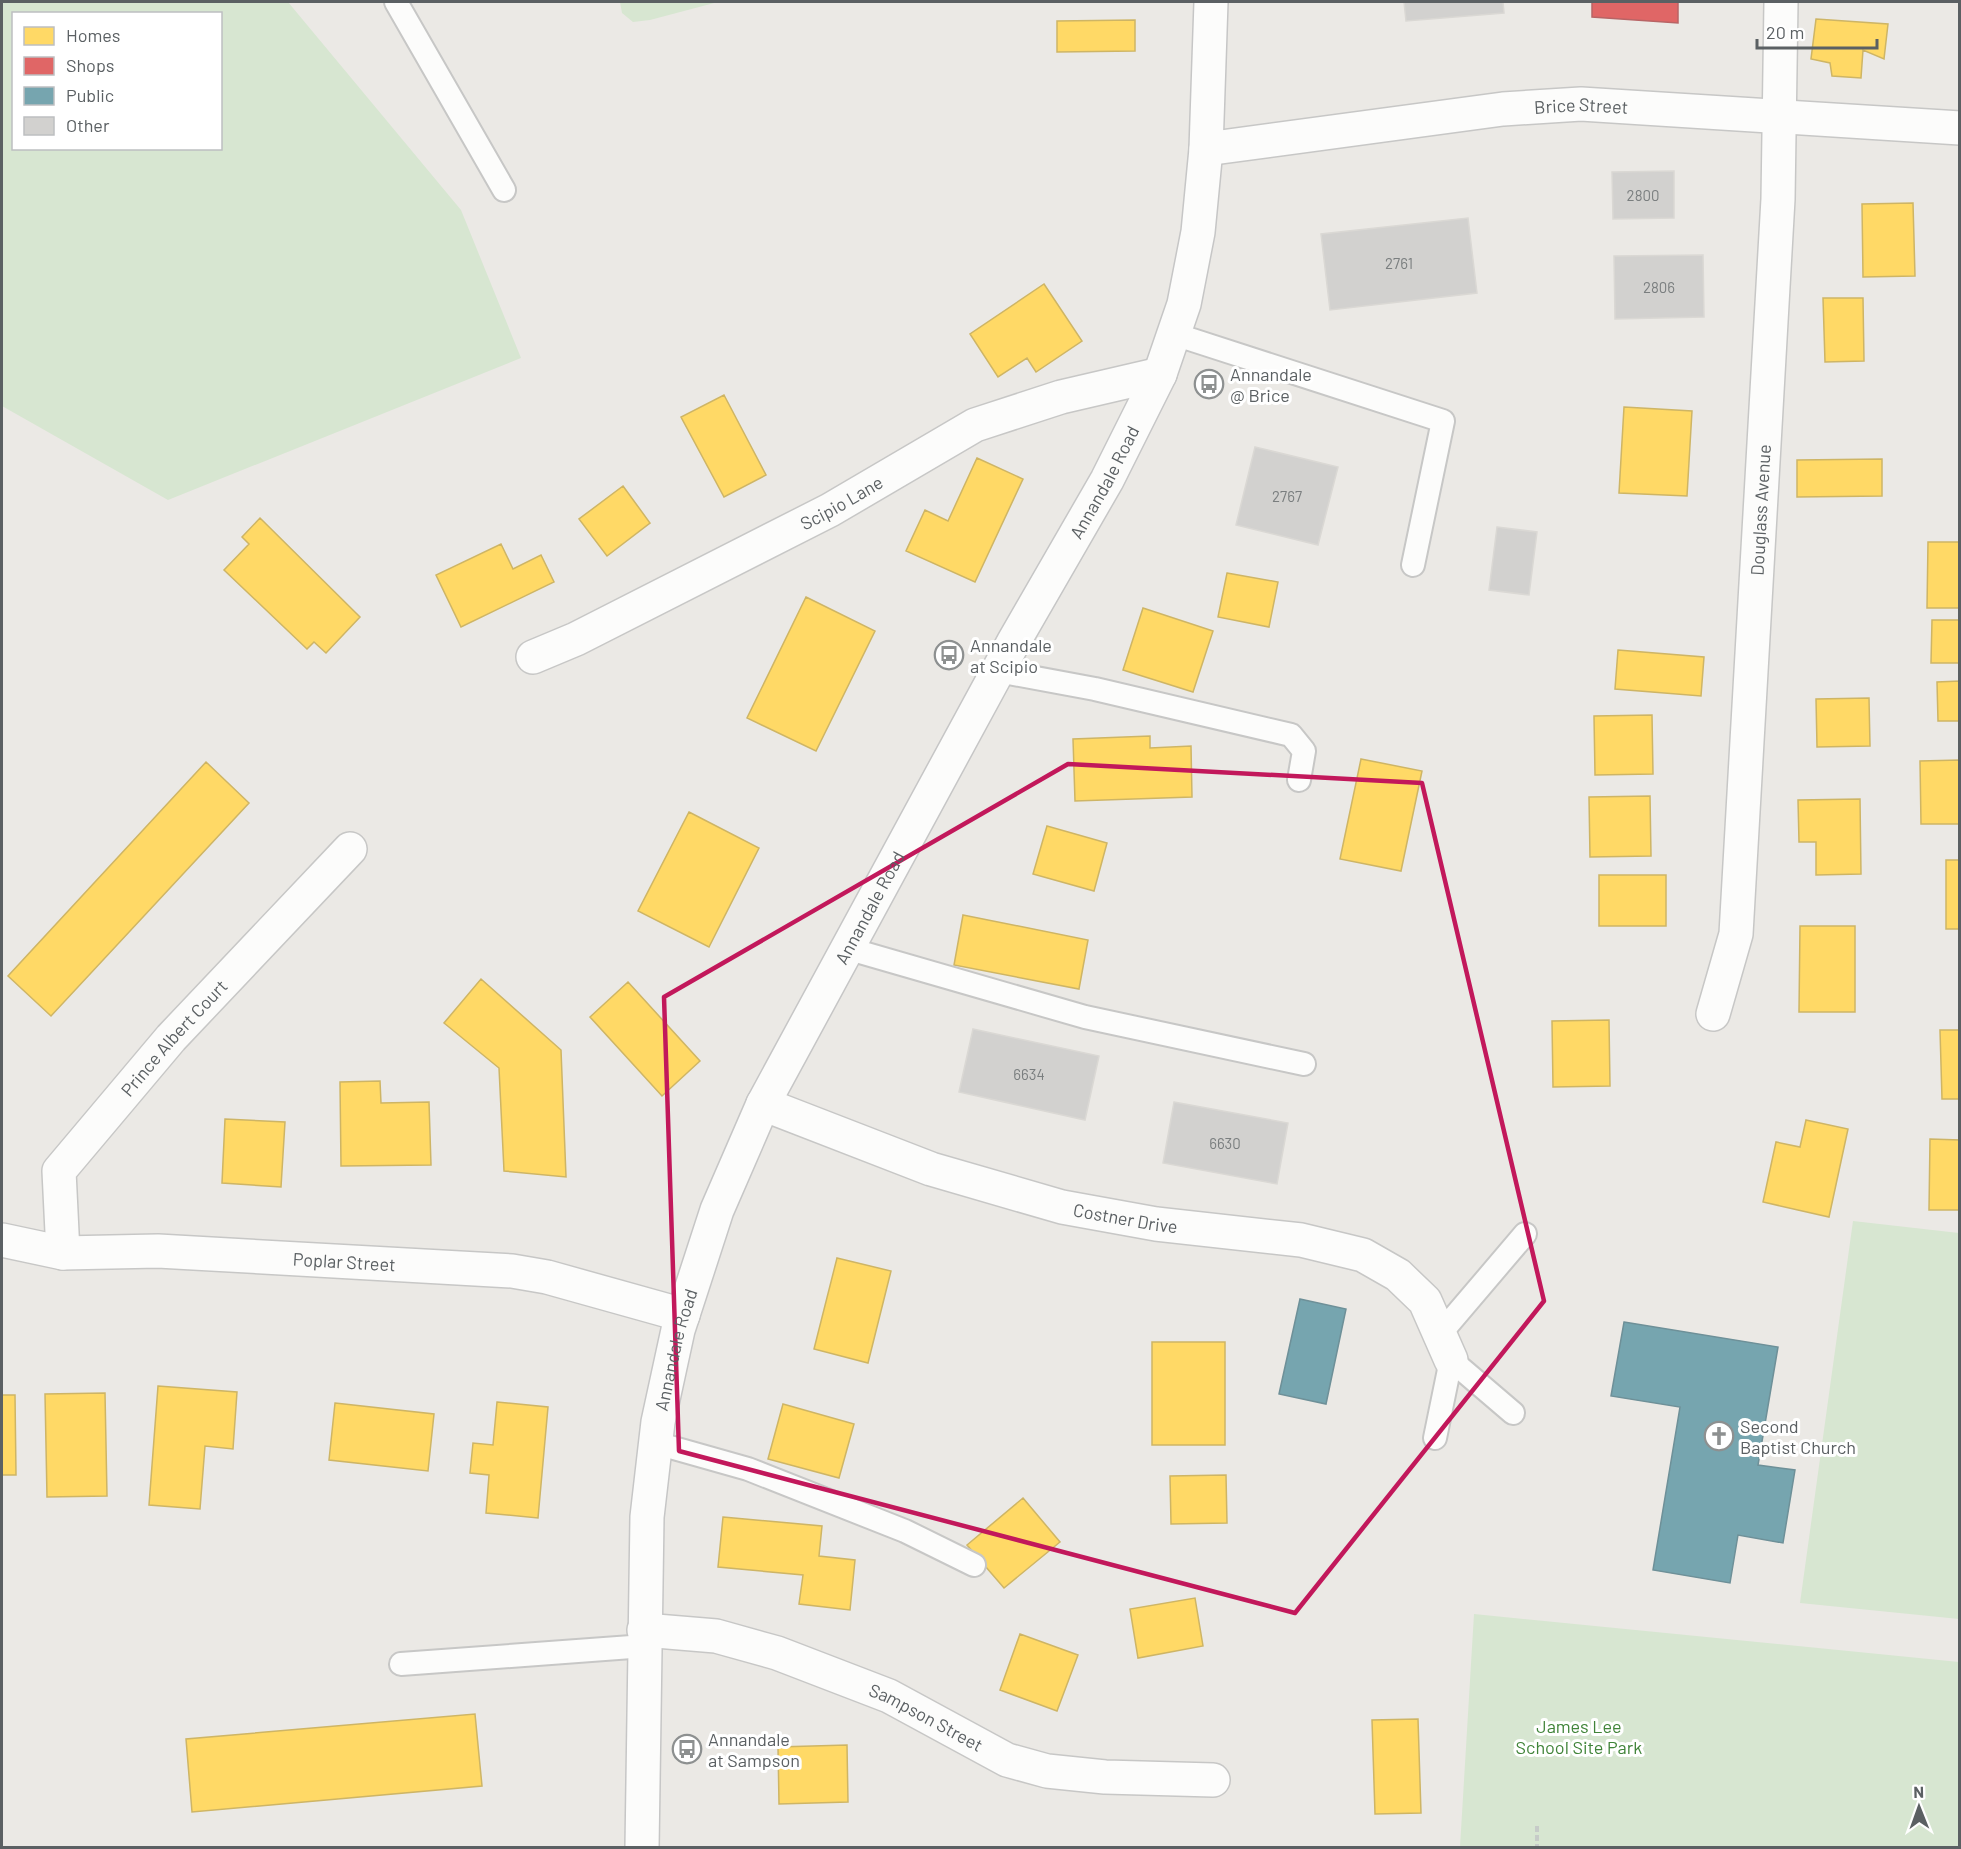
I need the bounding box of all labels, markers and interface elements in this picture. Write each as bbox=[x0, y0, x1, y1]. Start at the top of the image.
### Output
legend bbox=[12, 12, 222, 150]
scale bar bbox=[1757, 12, 1877, 50]
text: 20 m bbox=[1766, 21, 1804, 43]
text: Homes bbox=[66, 24, 120, 46]
text: Shops bbox=[66, 54, 115, 76]
text: Public bbox=[66, 84, 114, 106]
street label: Brice Street bbox=[1533, 93, 1629, 118]
text: Other bbox=[66, 114, 110, 136]
house number: 2800 bbox=[1627, 186, 1659, 204]
house number: 2761 bbox=[1385, 254, 1413, 272]
house number: 2806 bbox=[1643, 278, 1675, 296]
place label: Annandale @ Brice bbox=[1230, 363, 1312, 406]
bus stop icon: Annandale @ Brice bbox=[1193, 368, 1225, 400]
street label: Annandale Road bbox=[1065, 422, 1143, 542]
street label: Douglass Avenue bbox=[1745, 444, 1775, 576]
street label: Scipio Lane bbox=[796, 471, 886, 534]
house number: 2767 bbox=[1272, 487, 1302, 505]
place label: Annandale at Scipio bbox=[970, 634, 1052, 677]
bus stop icon: Annandale at Scipio bbox=[933, 639, 965, 671]
street label: Annandale Road bbox=[830, 847, 909, 968]
street label: Prince Albert Court bbox=[116, 975, 232, 1101]
house number: 6634 bbox=[1013, 1065, 1045, 1083]
house number: 6630 bbox=[1209, 1134, 1241, 1152]
street label: Costner Drive bbox=[1072, 1198, 1179, 1237]
street label: Poplar Street bbox=[292, 1248, 396, 1275]
street label: Annandale Road bbox=[650, 1286, 702, 1413]
place label: Second Baptist Church bbox=[1740, 1415, 1856, 1458]
church icon: Second Baptist Church bbox=[1703, 1420, 1735, 1452]
street label: Sampson Street bbox=[866, 1678, 987, 1756]
park label: James Lee School Site Park bbox=[1516, 1715, 1642, 1758]
place label: Annandale at Sampson bbox=[708, 1728, 800, 1771]
bus stop icon: Annandale at Sampson bbox=[671, 1733, 703, 1765]
north arrow bbox=[1889, 1777, 1949, 1837]
text: N bbox=[1913, 1782, 1924, 1801]

